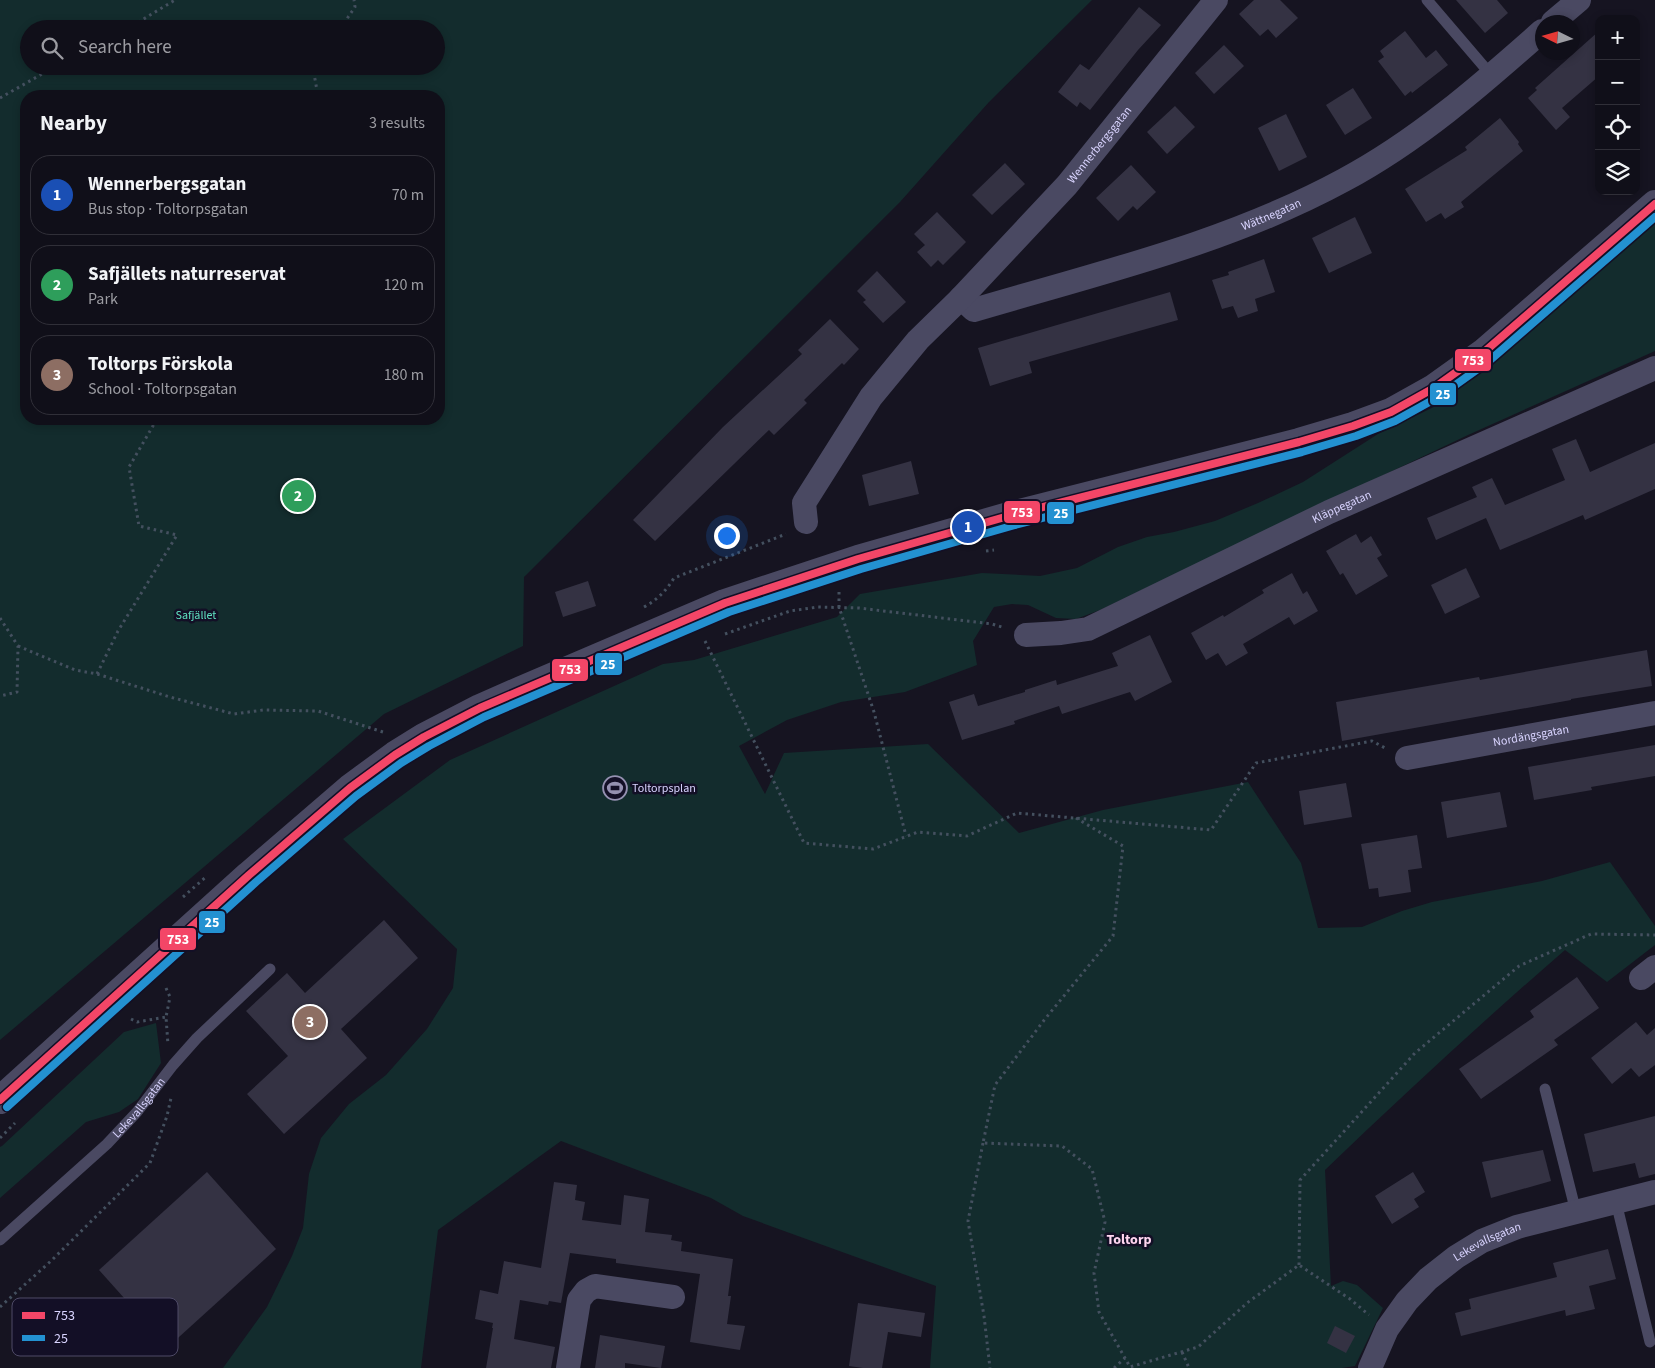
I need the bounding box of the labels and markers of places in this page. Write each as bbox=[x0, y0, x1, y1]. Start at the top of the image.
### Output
pin: 2 bbox=[282, 477, 314, 515]
pin: 1 bbox=[952, 508, 984, 546]
sports icon: Toltorpsplan bbox=[602, 775, 628, 801]
place label: Toltorpsplan bbox=[632, 780, 696, 797]
pin: 3 bbox=[294, 1003, 326, 1041]

